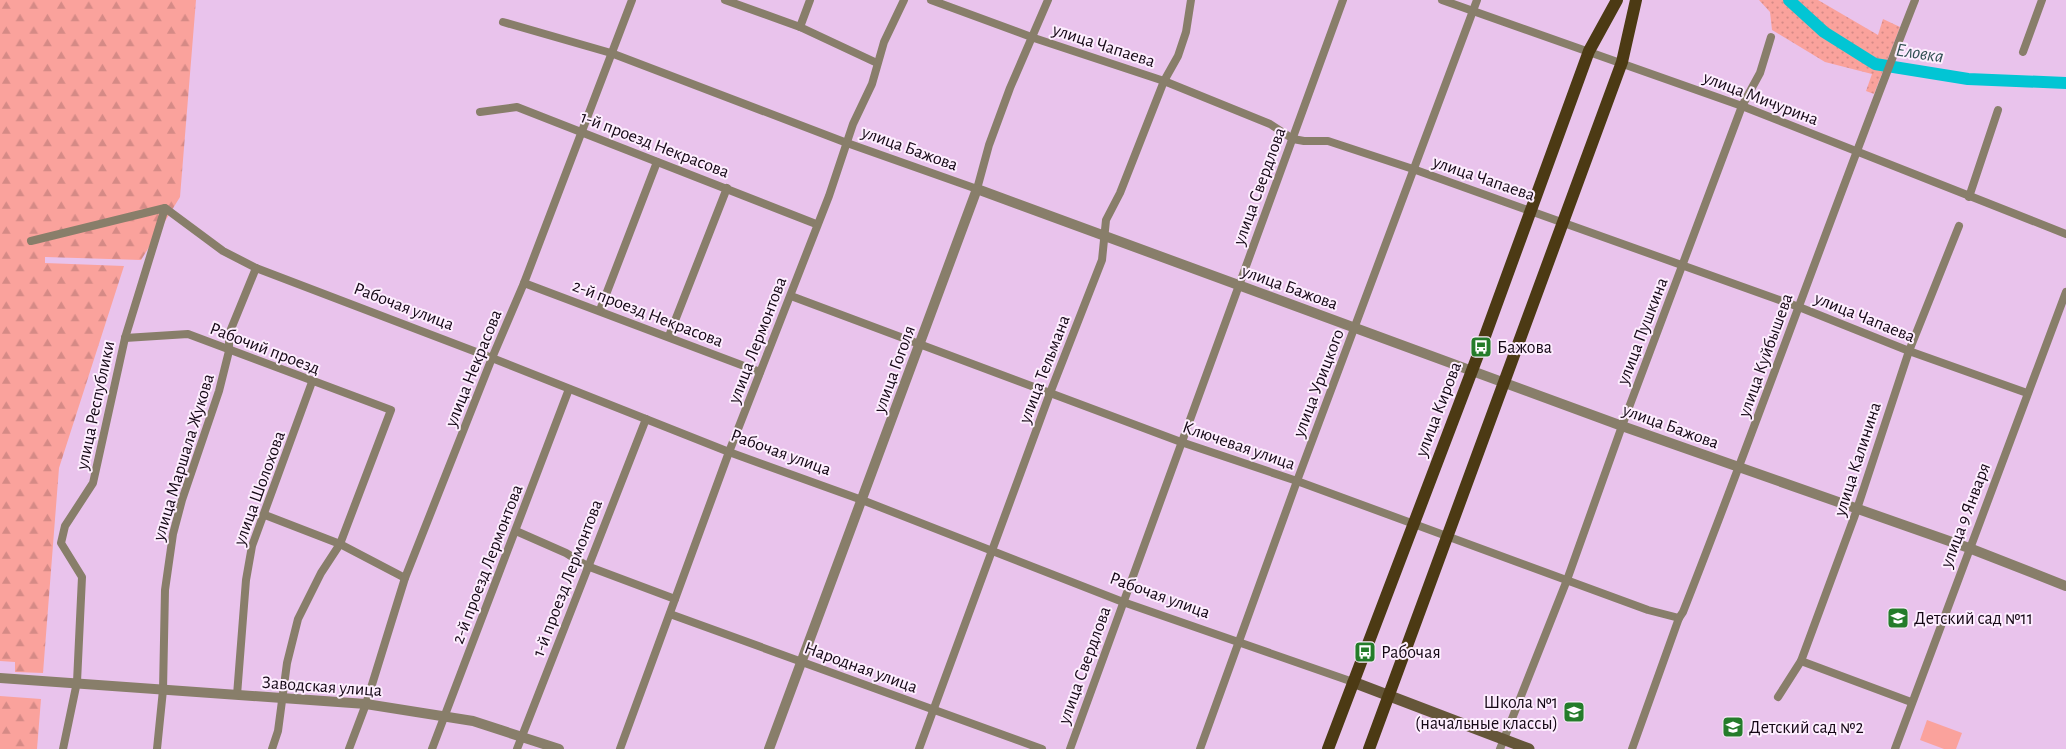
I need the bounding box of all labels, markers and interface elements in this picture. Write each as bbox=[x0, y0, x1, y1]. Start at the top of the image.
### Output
street label: улица Чапаева bbox=[1049, 21, 1157, 71]
water label: Еловка bbox=[1895, 40, 1945, 67]
street label: улица Мичурина bbox=[1700, 68, 1821, 129]
street label: 1-й проезд Некрасова bbox=[578, 108, 731, 182]
street label: улица Бажова bbox=[858, 123, 960, 175]
street label: улица Свердлова bbox=[1230, 125, 1290, 249]
street label: улица Чапаева bbox=[1429, 153, 1537, 205]
street label: улица Бажова bbox=[1238, 262, 1340, 314]
street label: улица Лермонтова bbox=[725, 275, 790, 407]
street label: улица Пушкина bbox=[1614, 275, 1672, 388]
street label: 2-й проезд Некрасова bbox=[570, 277, 725, 351]
street label: Рабочая улица bbox=[351, 279, 456, 334]
street label: улица Чапаева bbox=[1811, 289, 1917, 346]
street label: улица Куйбышева bbox=[1734, 291, 1797, 421]
street label: улица Некрасова bbox=[442, 307, 506, 430]
street label: улица Тельмана bbox=[1016, 313, 1074, 427]
street label: Рабочий проезд bbox=[207, 319, 323, 378]
street label: улица Гоголя bbox=[871, 323, 919, 416]
street label: улица Урицкого bbox=[1290, 327, 1348, 441]
bus stop icon: Бажова bbox=[1469, 335, 1493, 359]
street label: улица Республики bbox=[72, 339, 118, 472]
place label: Бажова bbox=[1497, 339, 1552, 357]
street label: улица Кирова bbox=[1412, 359, 1465, 460]
street label: улица Маршала Жукова bbox=[150, 372, 218, 544]
street label: улица Калинина bbox=[1831, 400, 1885, 519]
street label: улица Бажова bbox=[1619, 401, 1721, 453]
street label: Ключевая улица bbox=[1180, 418, 1297, 474]
street label: Рабочая улица bbox=[728, 426, 834, 479]
street label: улица Шолохова bbox=[231, 429, 289, 549]
street label: улица 9 Января bbox=[1937, 461, 1994, 571]
street label: 2-й проезд Лермонтова bbox=[449, 482, 527, 646]
street label: 1-й проезд Лермонтова bbox=[530, 497, 606, 660]
street label: Рабочая улица bbox=[1107, 569, 1213, 622]
street label: улица Свердлова bbox=[1055, 604, 1115, 728]
school or university icon: Детский сад №11 bbox=[1886, 606, 1910, 630]
place label: Детский сад №11 bbox=[1914, 610, 2033, 628]
street label: Народная улица bbox=[802, 639, 920, 697]
bus stop icon: Рабочая bbox=[1353, 640, 1377, 664]
place label: Рабочая bbox=[1381, 643, 1441, 662]
street label: Заводская улица bbox=[261, 674, 383, 700]
place label: Школа №1 (начальные классы) bbox=[1415, 694, 1558, 733]
school or university icon: Школа №1 (начальные классы) bbox=[1562, 700, 1586, 724]
school or university icon: Детский сад №2 bbox=[1721, 715, 1745, 739]
place label: Детский сад №2 bbox=[1749, 719, 1864, 737]

